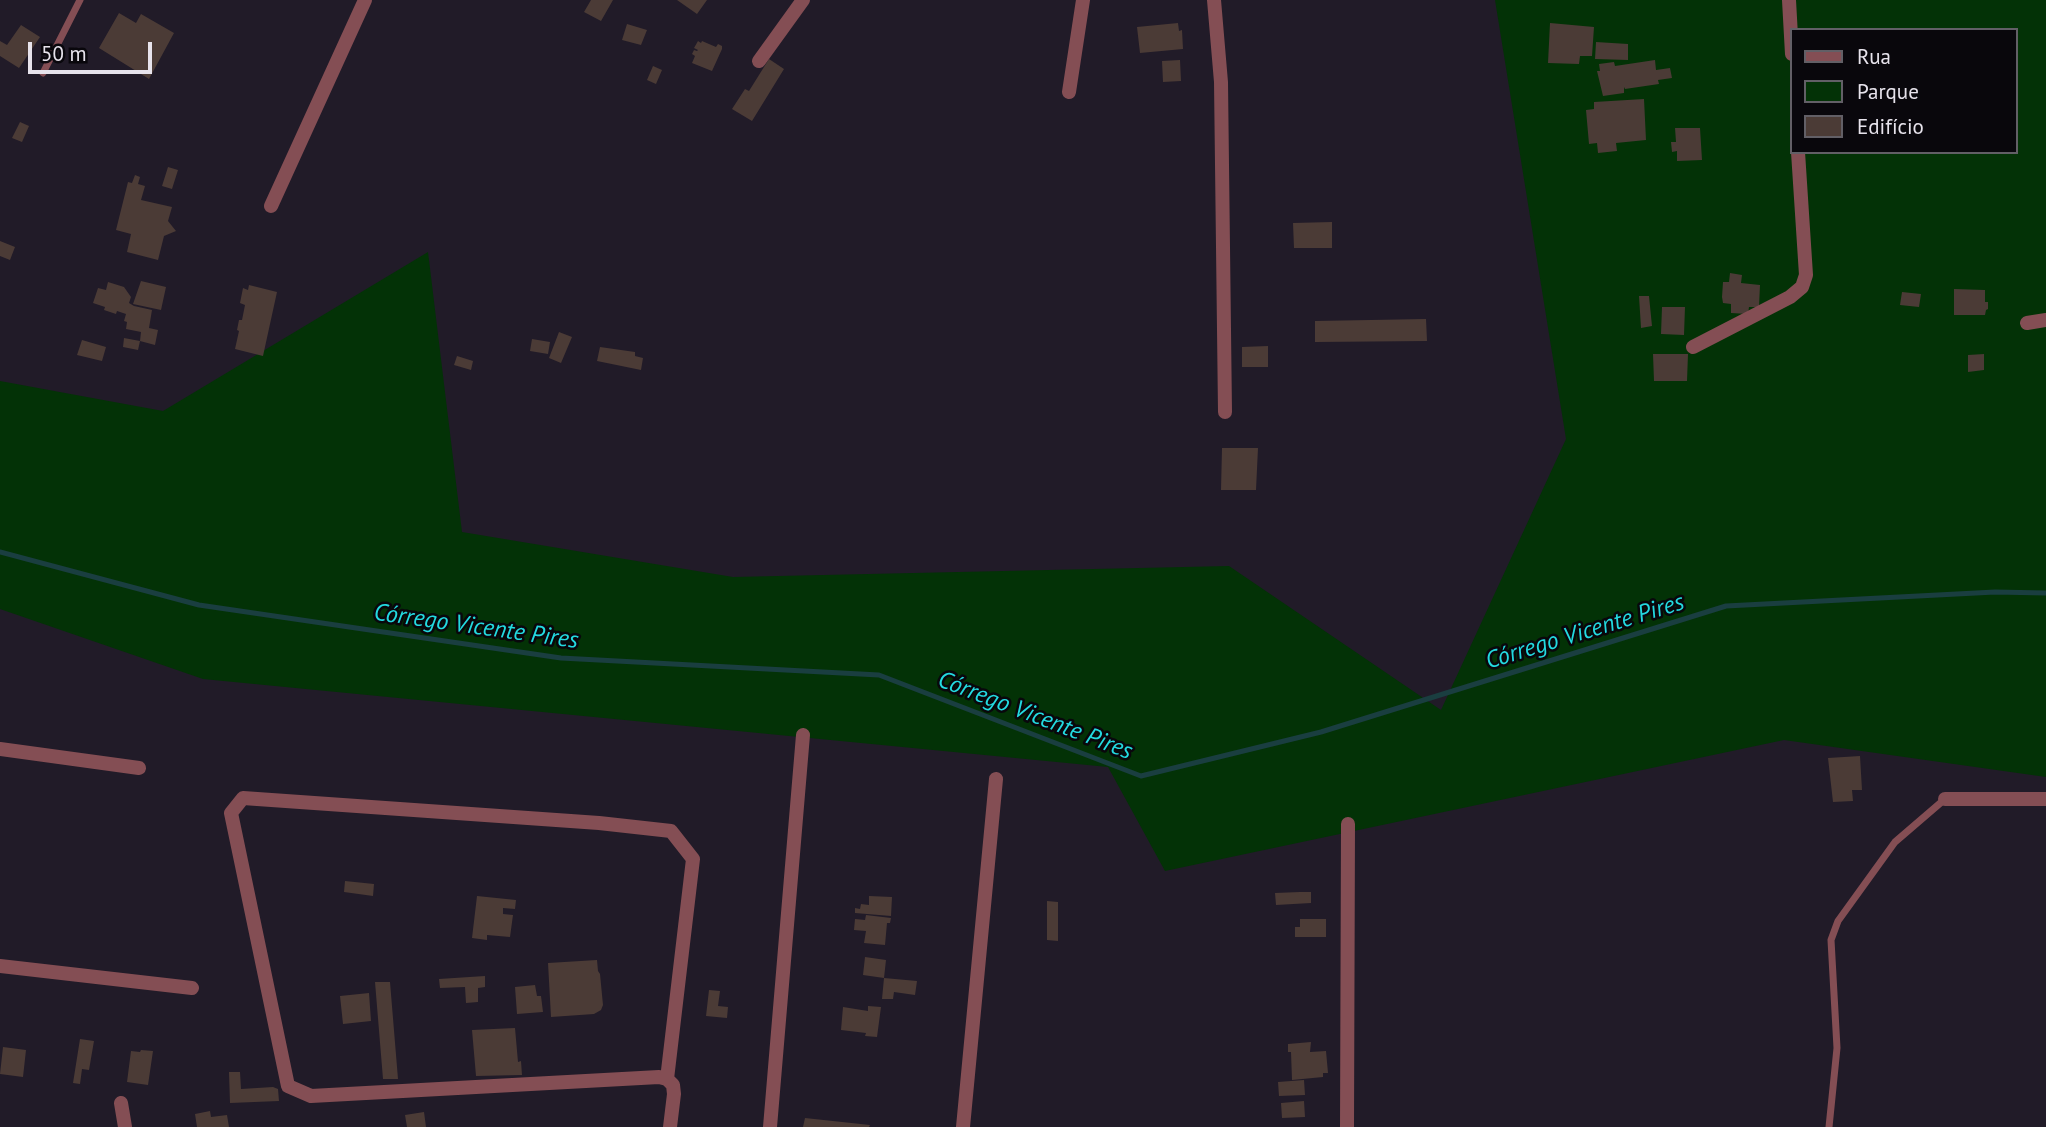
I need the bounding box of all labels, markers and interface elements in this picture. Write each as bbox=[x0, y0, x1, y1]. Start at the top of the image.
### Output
scale bar bbox=[32, 28, 156, 72]
legend bbox=[1790, 28, 2018, 154]
text: 50 m bbox=[41, 40, 87, 67]
text: Rua bbox=[1857, 43, 1891, 70]
text: Parque bbox=[1857, 78, 1919, 105]
text: Edifício bbox=[1857, 113, 1924, 140]
water label: Córrego Vicente Pires bbox=[1482, 588, 1688, 676]
water label: Córrego Vicente Pires bbox=[372, 598, 580, 656]
water label: Córrego Vicente Pires bbox=[934, 666, 1136, 766]

